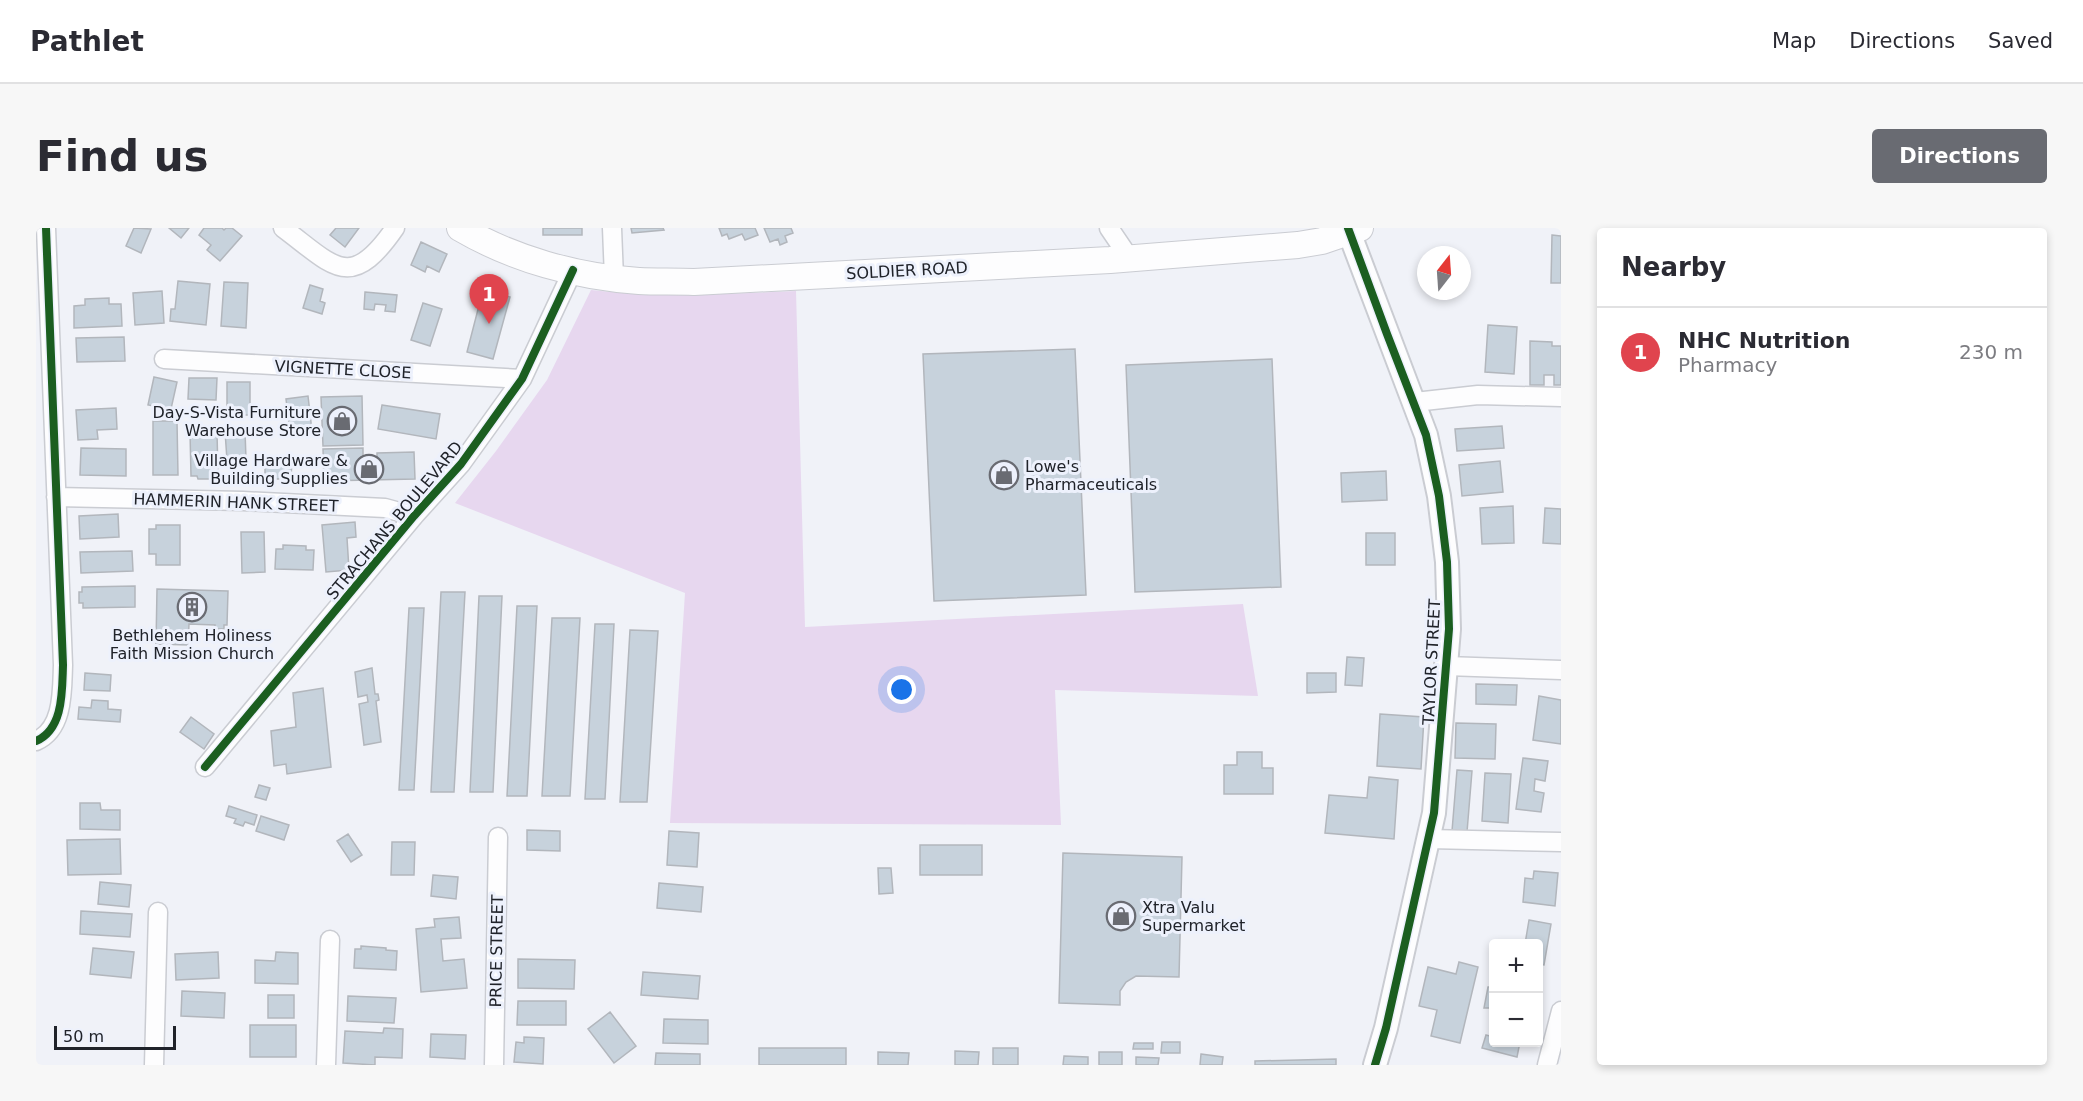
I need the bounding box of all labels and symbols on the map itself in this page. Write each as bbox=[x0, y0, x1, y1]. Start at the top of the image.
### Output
north arrow bbox=[1417, 246, 1471, 300]
street label: SOLDIER ROAD bbox=[846, 258, 968, 283]
pin: 1 bbox=[470, 274, 508, 324]
street label: VIGNETTE CLOSE bbox=[274, 356, 412, 383]
place label: Day-S-Vista Furniture Warehouse Store bbox=[153, 403, 321, 440]
shop icon: Day-S-Vista Furniture Warehouse Store bbox=[326, 405, 358, 437]
street label: STRACHANS BOULEVARD bbox=[323, 437, 466, 603]
place label: Village Hardware & Building Supplies bbox=[194, 451, 348, 488]
shop icon: Village Hardware & Building Supplies bbox=[353, 453, 385, 485]
place label: Lowe's Pharmaceuticals bbox=[1025, 457, 1157, 494]
shop icon: Lowe's Pharmaceuticals bbox=[988, 459, 1020, 491]
street label: HAMMERIN HANK STREET bbox=[133, 489, 339, 516]
building icon: Bethlehem Holiness Faith Mission Church bbox=[176, 591, 208, 623]
street label: TAYLOR STREET bbox=[1419, 598, 1444, 727]
place label: Bethlehem Holiness Faith Mission Church bbox=[110, 626, 274, 663]
your location bbox=[887, 675, 916, 704]
street label: PRICE STREET bbox=[486, 894, 507, 1008]
place label: Xtra Valu Supermarket bbox=[1142, 898, 1245, 935]
shop icon: Xtra Valu Supermarket bbox=[1105, 900, 1137, 932]
scale bar bbox=[54, 1023, 176, 1050]

